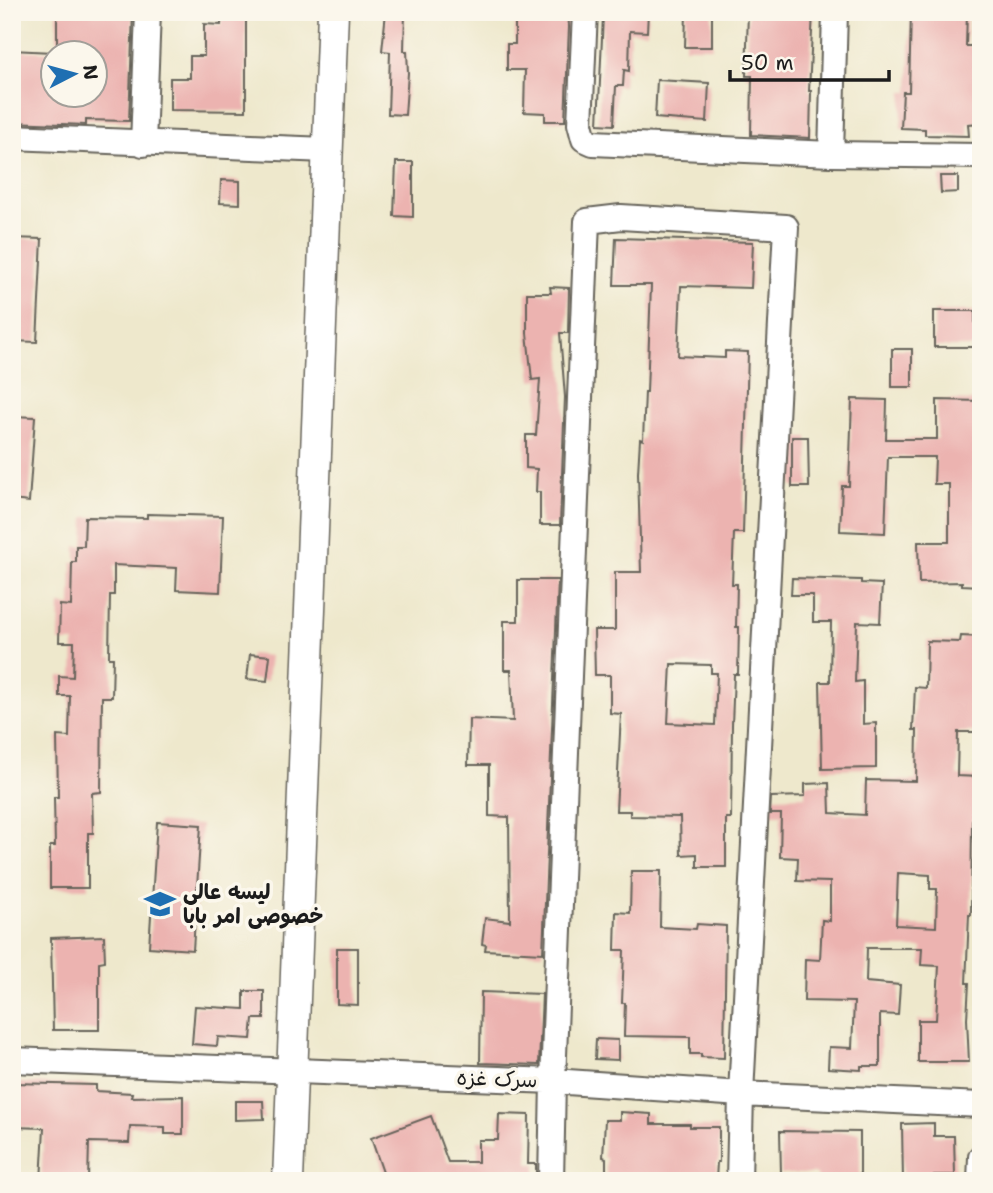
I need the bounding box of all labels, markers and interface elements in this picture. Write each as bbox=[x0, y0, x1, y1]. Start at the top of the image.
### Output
north arrow bbox=[38, 38, 108, 108]
scale bar bbox=[730, 38, 890, 82]
text: 50 m bbox=[741, 49, 794, 77]
text: N bbox=[77, 63, 104, 81]
place label: لیسه عالی خصوصی امر بابا bbox=[183, 878, 323, 930]
school or university icon: لیسه عالی خصوصی امر بابا bbox=[143, 887, 177, 921]
street label: سرک غزه bbox=[456, 1064, 538, 1094]

